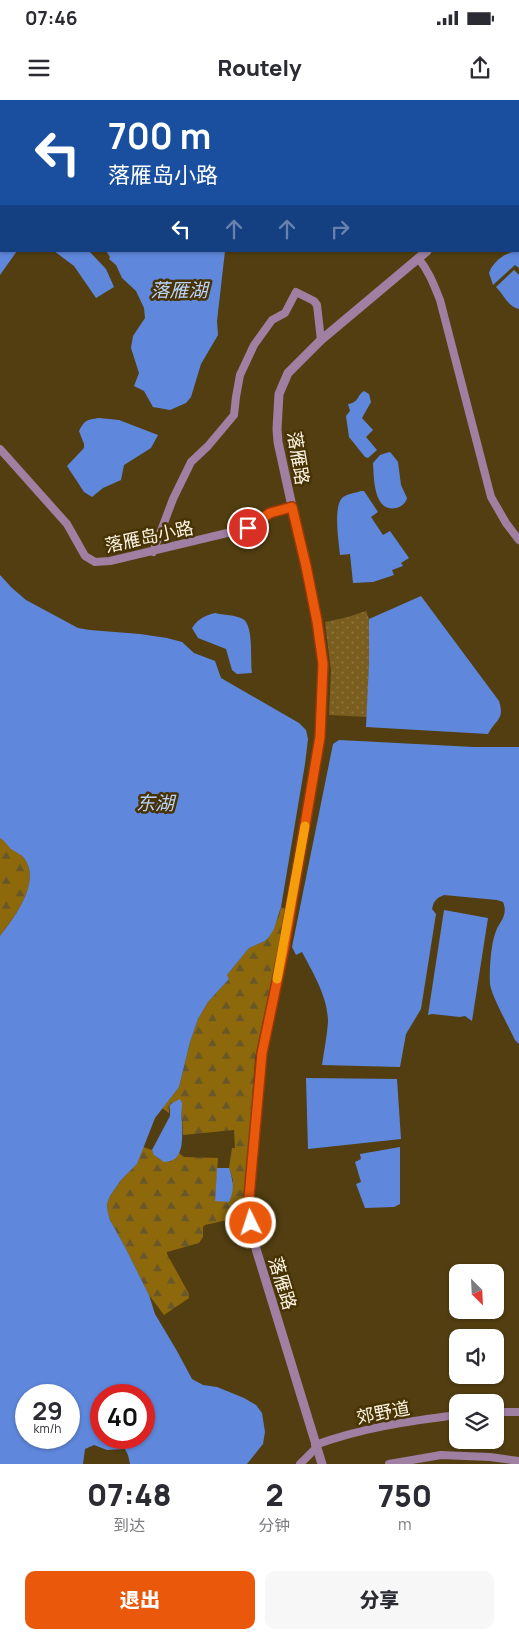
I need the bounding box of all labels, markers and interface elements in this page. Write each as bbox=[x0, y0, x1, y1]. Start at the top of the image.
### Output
text: 07:46 bbox=[25, 5, 78, 31]
text: Routely bbox=[217, 53, 302, 83]
icon: menu bbox=[25, 54, 53, 82]
icon: share bbox=[466, 54, 494, 82]
text: 700 m bbox=[108, 112, 211, 160]
icon: left bbox=[25, 120, 90, 185]
text: 落雁岛小路 bbox=[108, 160, 218, 190]
icon: left bbox=[167, 215, 195, 243]
icon: ahead bbox=[220, 215, 248, 243]
icon: ahead bbox=[273, 215, 301, 243]
icon: right bbox=[326, 215, 354, 243]
water label: 落雁湖 bbox=[150, 277, 210, 303]
street label: 落雁路 bbox=[283, 429, 315, 487]
pin bbox=[227, 507, 269, 549]
icon: arrive bbox=[234, 514, 262, 542]
street label: 落雁岛小路 bbox=[102, 515, 196, 557]
water label: 东湖 bbox=[136, 790, 177, 816]
position arrow bbox=[224, 1196, 276, 1248]
street label: 落雁路 bbox=[264, 1254, 302, 1312]
north arrow bbox=[449, 1264, 504, 1319]
map controls bbox=[449, 1264, 504, 1449]
button: sound bbox=[449, 1329, 504, 1384]
speed limit sign: 40 bbox=[90, 1384, 155, 1449]
text: 29 bbox=[32, 1393, 63, 1428]
button: layers bbox=[449, 1394, 504, 1449]
street label: 郊野道 bbox=[354, 1395, 412, 1429]
text: km/h bbox=[34, 1420, 61, 1437]
text: 07:48 bbox=[87, 1474, 171, 1515]
text: 2 bbox=[266, 1474, 284, 1515]
text: 750 bbox=[378, 1475, 432, 1516]
text: m bbox=[398, 1513, 412, 1535]
text: 到达 bbox=[113, 1514, 145, 1536]
text: 分钟 bbox=[259, 1514, 291, 1536]
button: 退出 bbox=[25, 1571, 255, 1629]
button: 分享 bbox=[265, 1571, 494, 1629]

